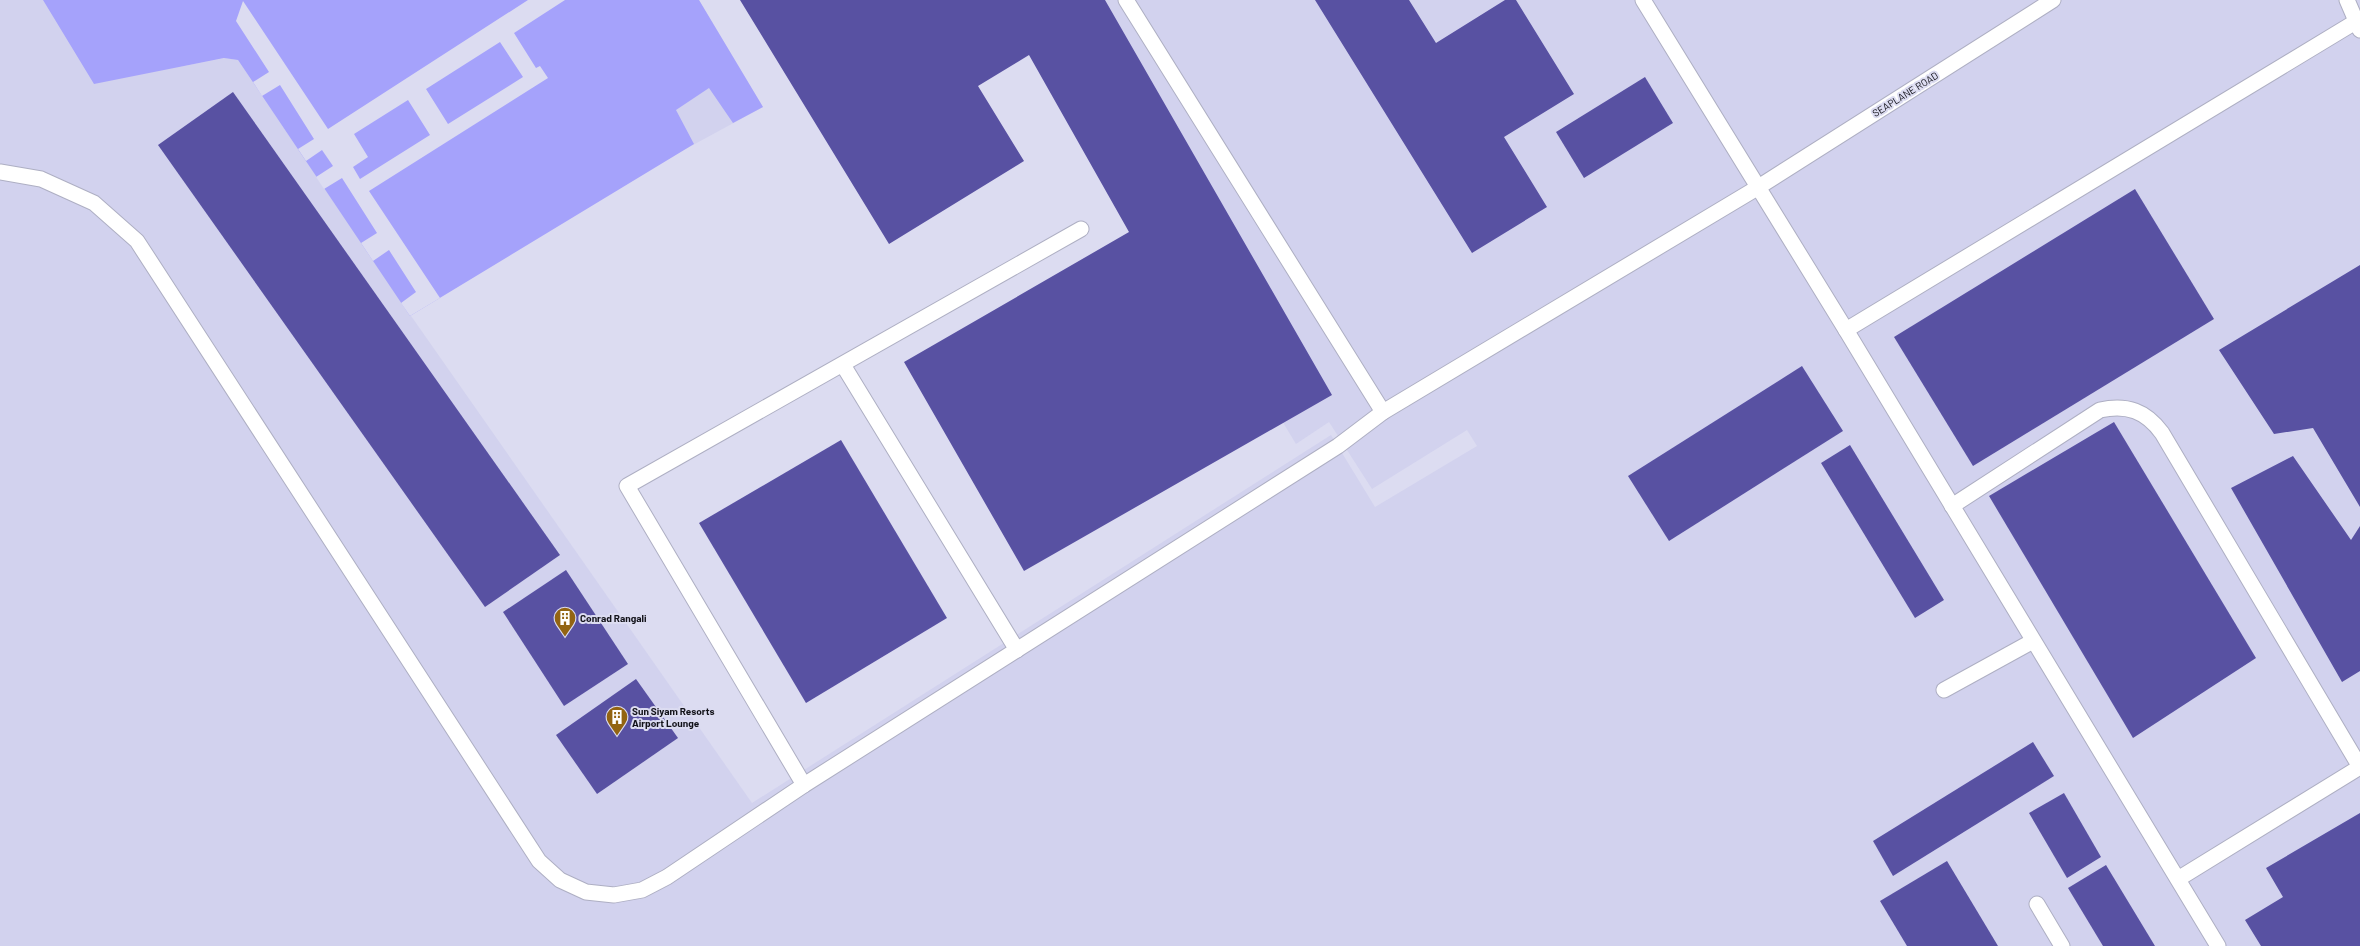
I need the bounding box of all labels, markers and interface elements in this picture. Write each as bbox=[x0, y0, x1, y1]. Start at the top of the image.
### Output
street label: SEAPLANE ROAD bbox=[1870, 69, 1940, 119]
building icon: Conrad Rangali bbox=[552, 605, 578, 638]
place label: Conrad Rangali bbox=[580, 612, 647, 624]
building icon: Sun Siyam Resorts Airport Lounge bbox=[604, 704, 630, 737]
place label: Sun Siyam Resorts Airport Lounge bbox=[632, 705, 715, 729]

